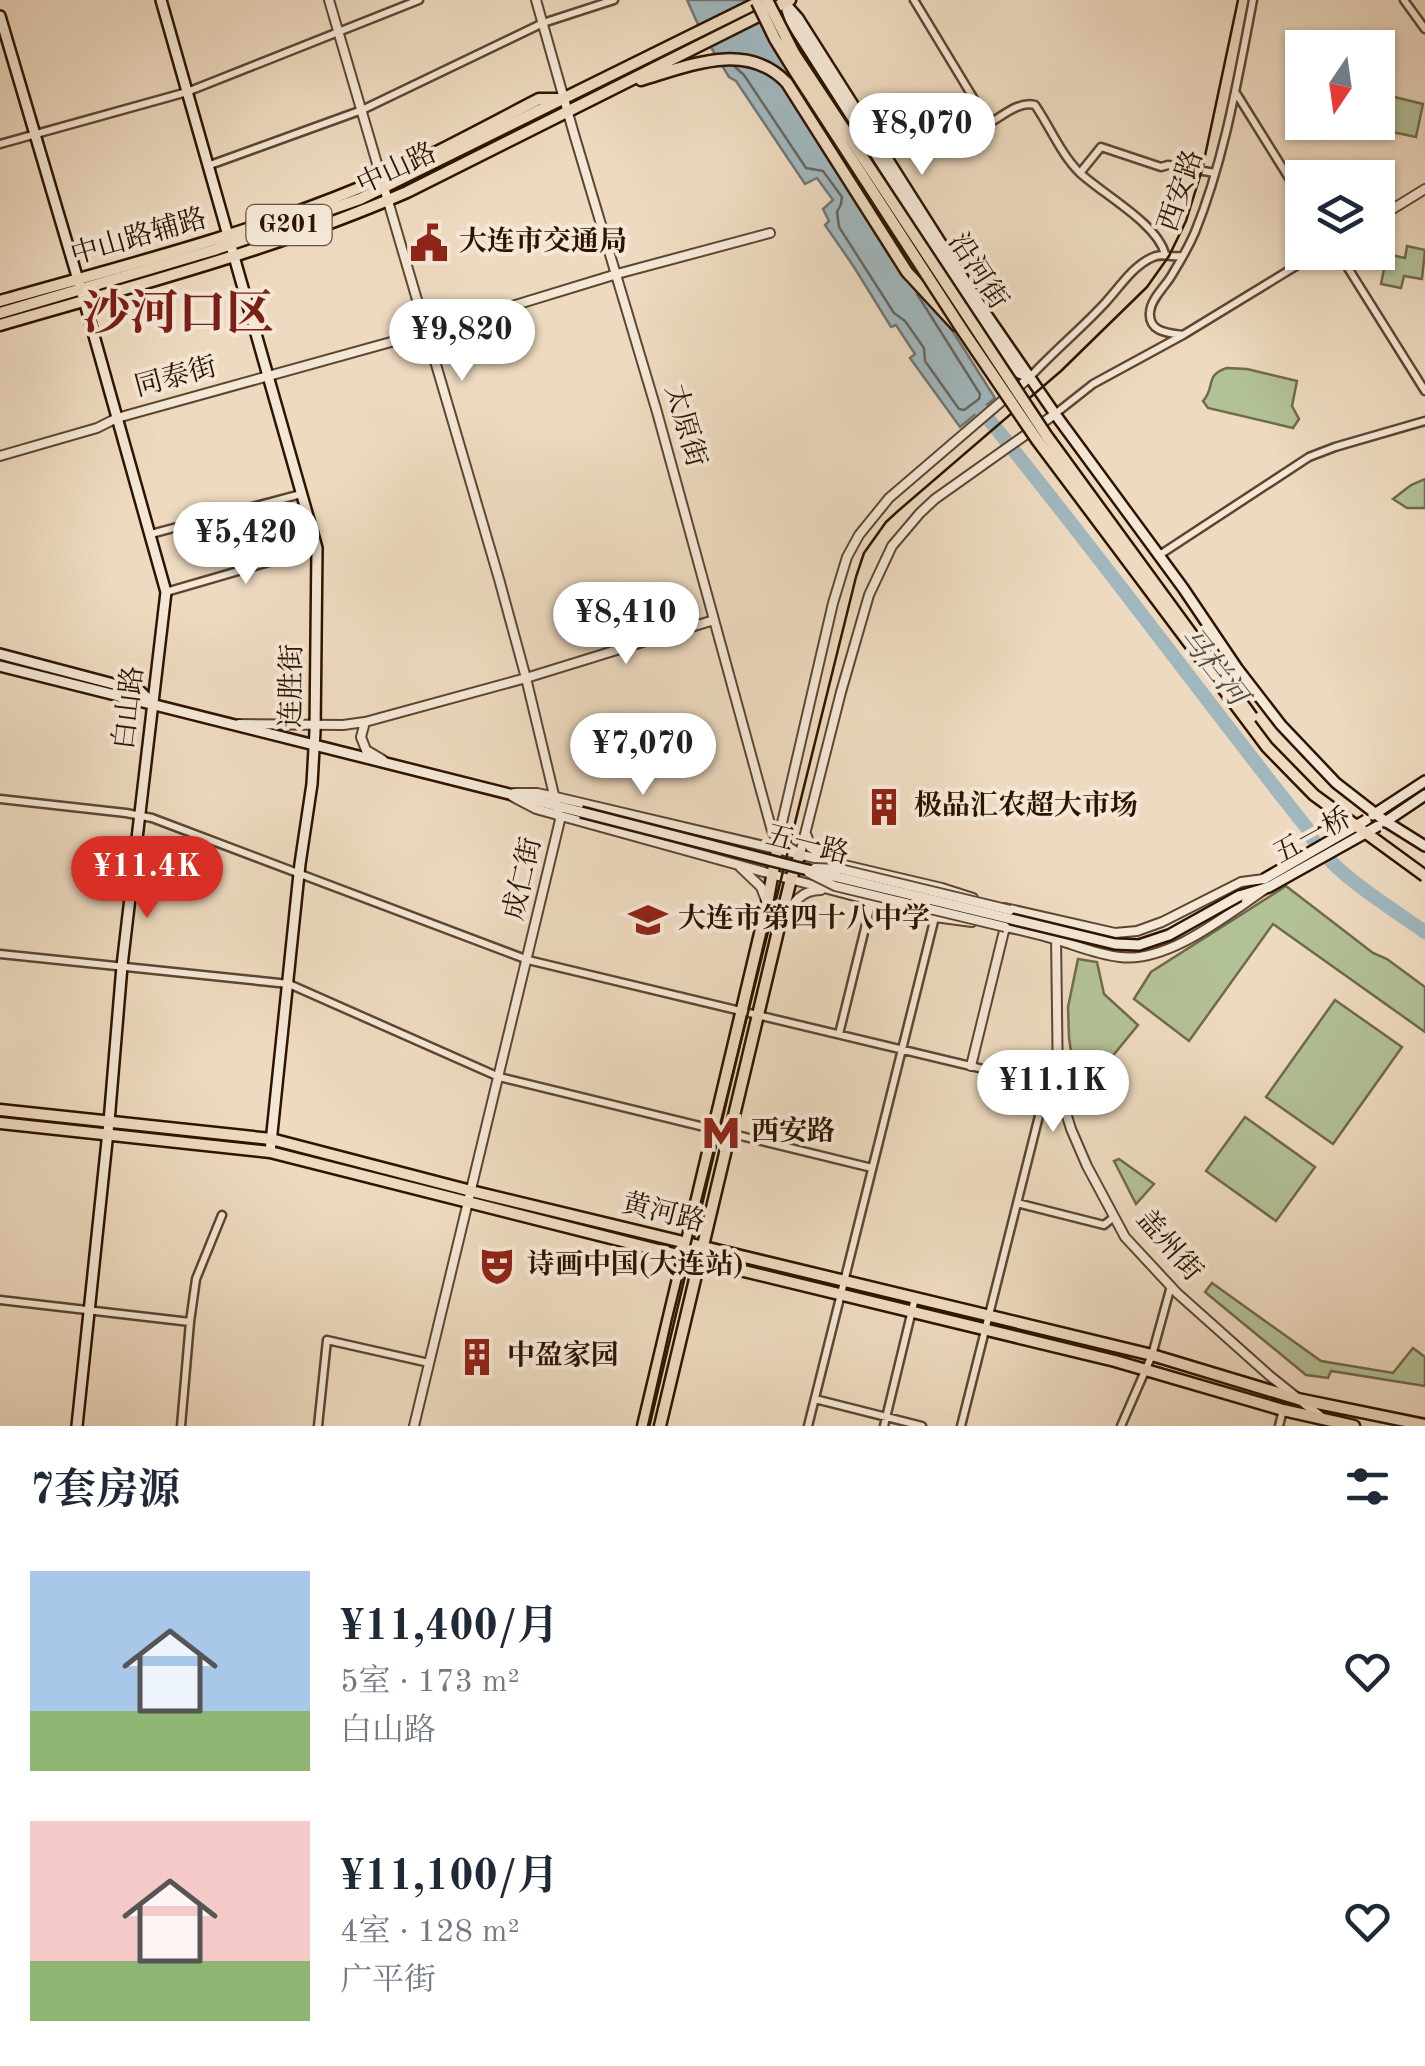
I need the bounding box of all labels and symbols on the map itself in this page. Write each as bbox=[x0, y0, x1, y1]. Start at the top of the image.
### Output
north arrow bbox=[1285, 30, 1395, 140]
pin: ¥8,070 bbox=[841, 93, 1003, 178]
street label: 中山路 bbox=[352, 137, 441, 200]
street label: 西安路 bbox=[1152, 146, 1209, 235]
street label: 中山路辅路 bbox=[67, 202, 210, 271]
road number: G201 bbox=[246, 205, 332, 245]
public building icon: 大连市交通局 bbox=[408, 222, 450, 264]
place label: 大连市交通局 bbox=[459, 225, 627, 257]
street label: 沿河街 bbox=[942, 228, 1014, 315]
district label: 沙河口区 bbox=[82, 288, 274, 340]
pin: ¥9,820 bbox=[381, 299, 543, 384]
street label: 同泰街 bbox=[131, 351, 220, 402]
street label: 太原街 bbox=[659, 381, 712, 470]
pin: ¥5,420 bbox=[165, 502, 327, 587]
pin: ¥8,410 bbox=[545, 582, 707, 667]
water label: 马栏河 bbox=[1172, 620, 1257, 716]
street label: 连胜街 bbox=[275, 644, 308, 728]
street label: 白山路 bbox=[108, 664, 149, 751]
pin: ¥7,070 bbox=[562, 713, 724, 798]
building icon: 极品汇农超大市场 bbox=[863, 786, 905, 828]
place label: 极品汇农超大市场 bbox=[914, 789, 1138, 821]
street label: 五一桥 bbox=[1268, 802, 1357, 870]
street label: 五一路 bbox=[763, 819, 852, 870]
street label: 成仁街 bbox=[498, 834, 547, 923]
pin: ¥11.4K bbox=[66, 836, 228, 921]
school or university icon: 大连市第四十八中学 bbox=[627, 899, 669, 941]
place label: 大连市第四十八中学 bbox=[678, 902, 930, 934]
pin: ¥11.1K bbox=[972, 1050, 1134, 1135]
metro station icon: 西安路 bbox=[700, 1112, 742, 1154]
place label: 西安路 bbox=[751, 1115, 835, 1147]
street label: 黄河路 bbox=[619, 1187, 708, 1238]
street label: 盖州街 bbox=[1130, 1203, 1208, 1287]
theatre icon: 诗画中国(大连站) bbox=[476, 1245, 518, 1287]
place label: 诗画中国(大连站) bbox=[527, 1249, 744, 1280]
building icon: 中盈家园 bbox=[456, 1336, 498, 1378]
place label: 中盈家园 bbox=[507, 1339, 619, 1371]

